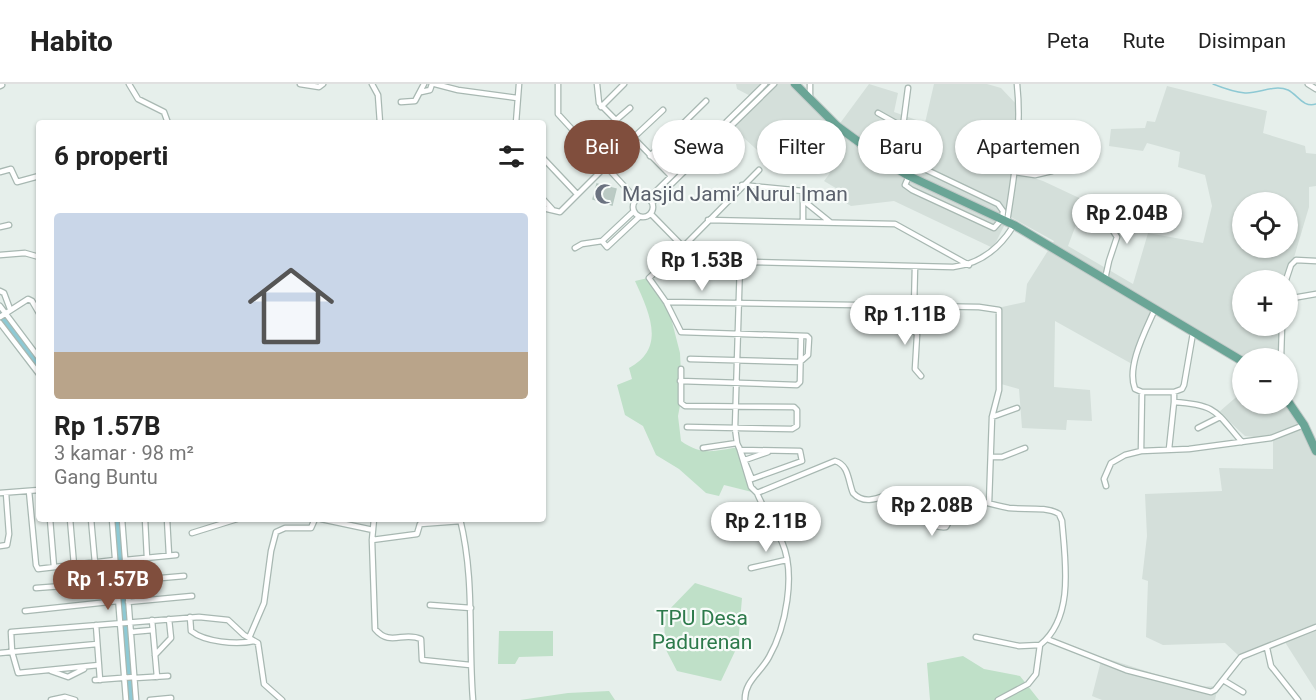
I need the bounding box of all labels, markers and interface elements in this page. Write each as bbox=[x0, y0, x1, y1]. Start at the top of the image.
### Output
text: Habito bbox=[30, 25, 113, 58]
text: Peta bbox=[1047, 29, 1089, 53]
text: Rute bbox=[1122, 29, 1165, 53]
text: Disimpan bbox=[1198, 29, 1286, 53]
chip: Beli bbox=[564, 120, 640, 174]
chip: Sewa bbox=[652, 120, 745, 174]
chip: Filter bbox=[757, 120, 846, 174]
chip: Baru bbox=[858, 120, 943, 174]
chip: Apartemen bbox=[955, 120, 1101, 174]
icon: filters bbox=[495, 140, 528, 173]
text: 6 properti bbox=[54, 141, 168, 171]
mosque icon: Masjid Jami' Nurul Iman bbox=[593, 182, 617, 206]
place label: Masjid Jami' Nurul Iman bbox=[622, 182, 848, 206]
map controls bbox=[1232, 192, 1298, 414]
button: locate bbox=[1232, 192, 1298, 258]
pin: Rp 2.04B bbox=[1065, 194, 1189, 245]
text: Rp 2.04B bbox=[1086, 201, 1168, 225]
pin: Rp 1.53B bbox=[640, 241, 764, 292]
text: Rp 1.53B bbox=[661, 248, 743, 272]
icon: home bbox=[237, 252, 345, 360]
button: + bbox=[1232, 270, 1298, 336]
pin: Rp 1.11B bbox=[843, 295, 967, 346]
text: Rp 1.11B bbox=[864, 302, 946, 326]
button: − bbox=[1232, 348, 1298, 414]
text: Rp 1.57B bbox=[54, 411, 161, 441]
text: 3 kamar · 98 m² bbox=[54, 441, 194, 465]
text: Gang Buntu bbox=[54, 465, 158, 489]
pin: Rp 2.08B bbox=[870, 486, 994, 537]
text: Rp 2.08B bbox=[891, 493, 973, 517]
pin: Rp 2.11B bbox=[704, 502, 828, 553]
text: Rp 2.11B bbox=[725, 509, 807, 533]
pin: Rp 1.57B bbox=[46, 560, 170, 611]
text: Rp 1.57B bbox=[67, 567, 149, 591]
park label: TPU Desa Padurenan bbox=[652, 606, 752, 654]

